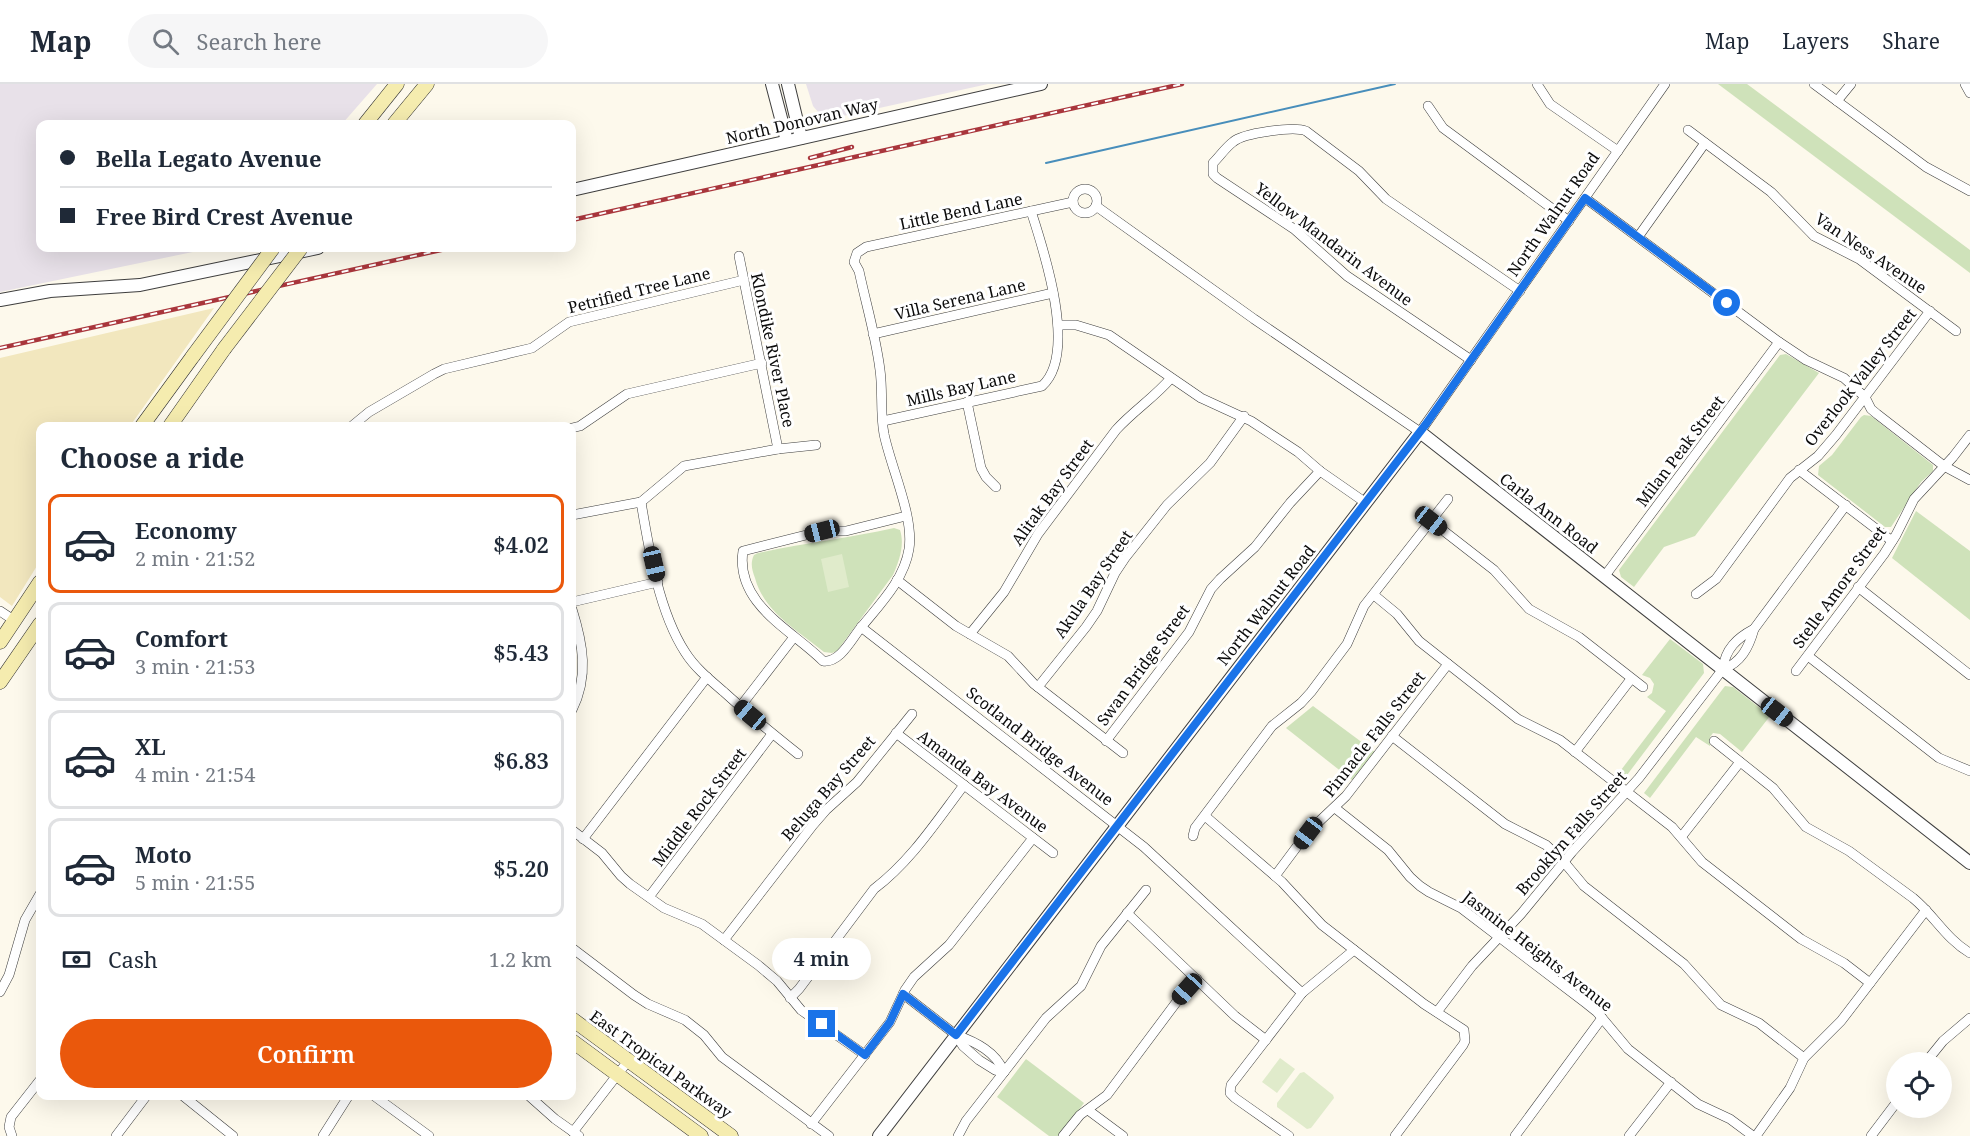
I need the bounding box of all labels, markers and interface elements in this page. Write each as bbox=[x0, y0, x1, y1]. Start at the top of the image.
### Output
search box bbox=[128, 14, 548, 68]
text: Map bbox=[30, 22, 92, 60]
icon: search bbox=[149, 25, 182, 58]
text: Search here bbox=[197, 26, 321, 56]
text: Map bbox=[1705, 27, 1749, 55]
text: Layers bbox=[1782, 27, 1849, 55]
text: Share bbox=[1882, 27, 1940, 55]
street label: North Donovan Way bbox=[724, 93, 881, 149]
text: Bella Legato Avenue bbox=[96, 143, 322, 173]
street label: North Walnut Road bbox=[1502, 147, 1604, 281]
street label: Yellow Mandarin Avenue bbox=[1250, 177, 1417, 311]
street label: Little Bend Lane bbox=[897, 187, 1025, 235]
text: Free Bird Crest Avenue bbox=[96, 201, 353, 231]
street label: Van Ness Avenue bbox=[1811, 208, 1931, 298]
street label: Petrified Tree Lane bbox=[565, 262, 713, 318]
street label: Klondike River Place bbox=[746, 271, 800, 429]
street label: Villa Serena Lane bbox=[892, 273, 1028, 325]
route start bbox=[1713, 289, 1740, 316]
street label: Overlook Valley Street bbox=[1799, 303, 1921, 450]
street label: Mills Bay Lane bbox=[904, 365, 1018, 411]
street label: Milan Peak Street bbox=[1631, 391, 1729, 511]
street label: Alitak Bay Street bbox=[1006, 434, 1098, 550]
text: Choose a ride bbox=[60, 439, 245, 476]
street label: Carla Ann Road bbox=[1495, 468, 1603, 558]
car bbox=[1411, 503, 1451, 539]
text: Economy bbox=[135, 515, 237, 545]
icon: car bbox=[63, 517, 117, 571]
car bbox=[802, 518, 842, 544]
street label: Stelle Amore Street bbox=[1787, 521, 1891, 653]
street label: Akula Bay Street bbox=[1049, 525, 1138, 642]
text: $4.02 bbox=[493, 529, 549, 559]
street label: North Walnut Road bbox=[1212, 540, 1320, 670]
car bbox=[641, 544, 667, 584]
text: 2 min · 21:52 bbox=[135, 545, 255, 572]
street label: Swan Bridge Street bbox=[1092, 600, 1195, 730]
text: Comfort bbox=[135, 623, 228, 653]
icon: car bbox=[63, 625, 117, 679]
text: $5.43 bbox=[493, 637, 549, 667]
text: 3 min · 21:53 bbox=[135, 653, 255, 680]
street label: Pinnacle Falls Street bbox=[1318, 666, 1430, 801]
street label: Scotland Bridge Avenue bbox=[962, 682, 1118, 810]
car bbox=[1757, 694, 1797, 730]
car bbox=[730, 697, 770, 733]
street label: Amanda Bay Avenue bbox=[913, 725, 1053, 837]
street label: Beluga Bay Street bbox=[776, 730, 880, 845]
text: XL bbox=[135, 731, 166, 761]
icon: car bbox=[63, 733, 117, 787]
street label: Middle Rock Street bbox=[647, 743, 751, 871]
text: $6.83 bbox=[493, 745, 549, 775]
text: 4 min · 21:54 bbox=[135, 761, 255, 788]
street label: Brooklyn Falls Street bbox=[1511, 766, 1631, 900]
car bbox=[1290, 813, 1326, 853]
text: Moto bbox=[135, 839, 192, 869]
icon: car bbox=[63, 841, 117, 895]
text: $5.20 bbox=[493, 853, 549, 883]
text: 5 min · 21:55 bbox=[135, 869, 255, 896]
street label: Jasmine Heights Avenue bbox=[1458, 885, 1617, 1016]
callout: 4 min bbox=[772, 937, 872, 979]
icon: cash bbox=[60, 943, 93, 976]
text: Cash bbox=[108, 944, 158, 974]
text: 4 min bbox=[794, 945, 849, 972]
text: 1.2 km bbox=[489, 946, 552, 973]
car bbox=[1168, 970, 1206, 1008]
street label: East Tropical Parkway bbox=[586, 1005, 737, 1124]
route end bbox=[808, 1010, 835, 1037]
button: Confirm bbox=[60, 1019, 552, 1088]
map controls bbox=[1886, 1052, 1952, 1118]
button: locate bbox=[1886, 1052, 1952, 1118]

